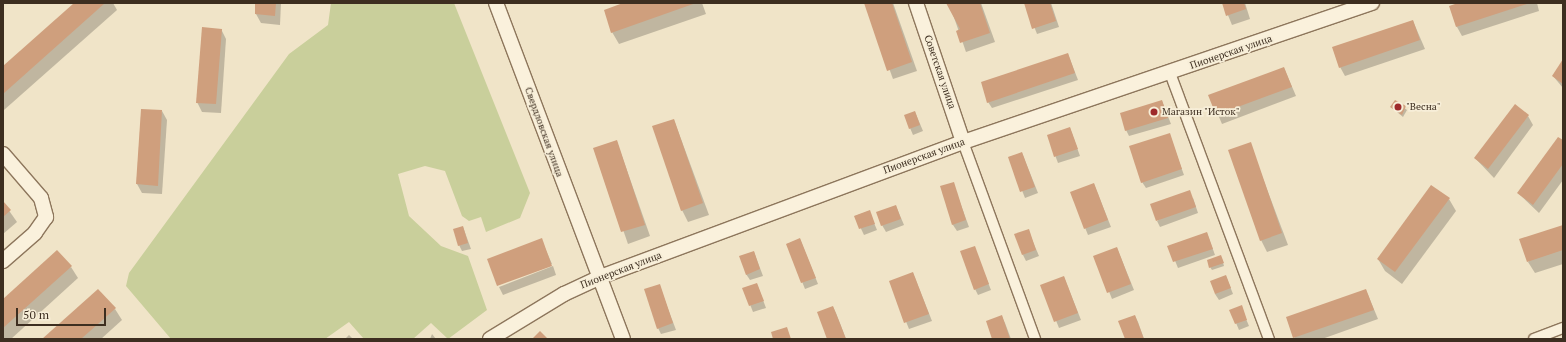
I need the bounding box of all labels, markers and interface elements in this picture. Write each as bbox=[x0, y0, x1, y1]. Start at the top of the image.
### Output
street label: Пионерская улица bbox=[1188, 32, 1274, 72]
street label: Советская улица bbox=[922, 33, 958, 111]
street label: Свердловская улица bbox=[522, 86, 566, 178]
place label: "Весна" bbox=[1406, 101, 1441, 113]
marker: "Весна" bbox=[1393, 102, 1403, 112]
place label: Магазин "Исток" bbox=[1162, 106, 1240, 118]
marker: Магазин "Исток" bbox=[1149, 107, 1159, 117]
street label: Пионерская улица bbox=[882, 136, 966, 176]
street label: Пионерская улица bbox=[579, 249, 663, 291]
scale bar bbox=[18, 300, 108, 326]
text: 50 m bbox=[23, 307, 49, 322]

